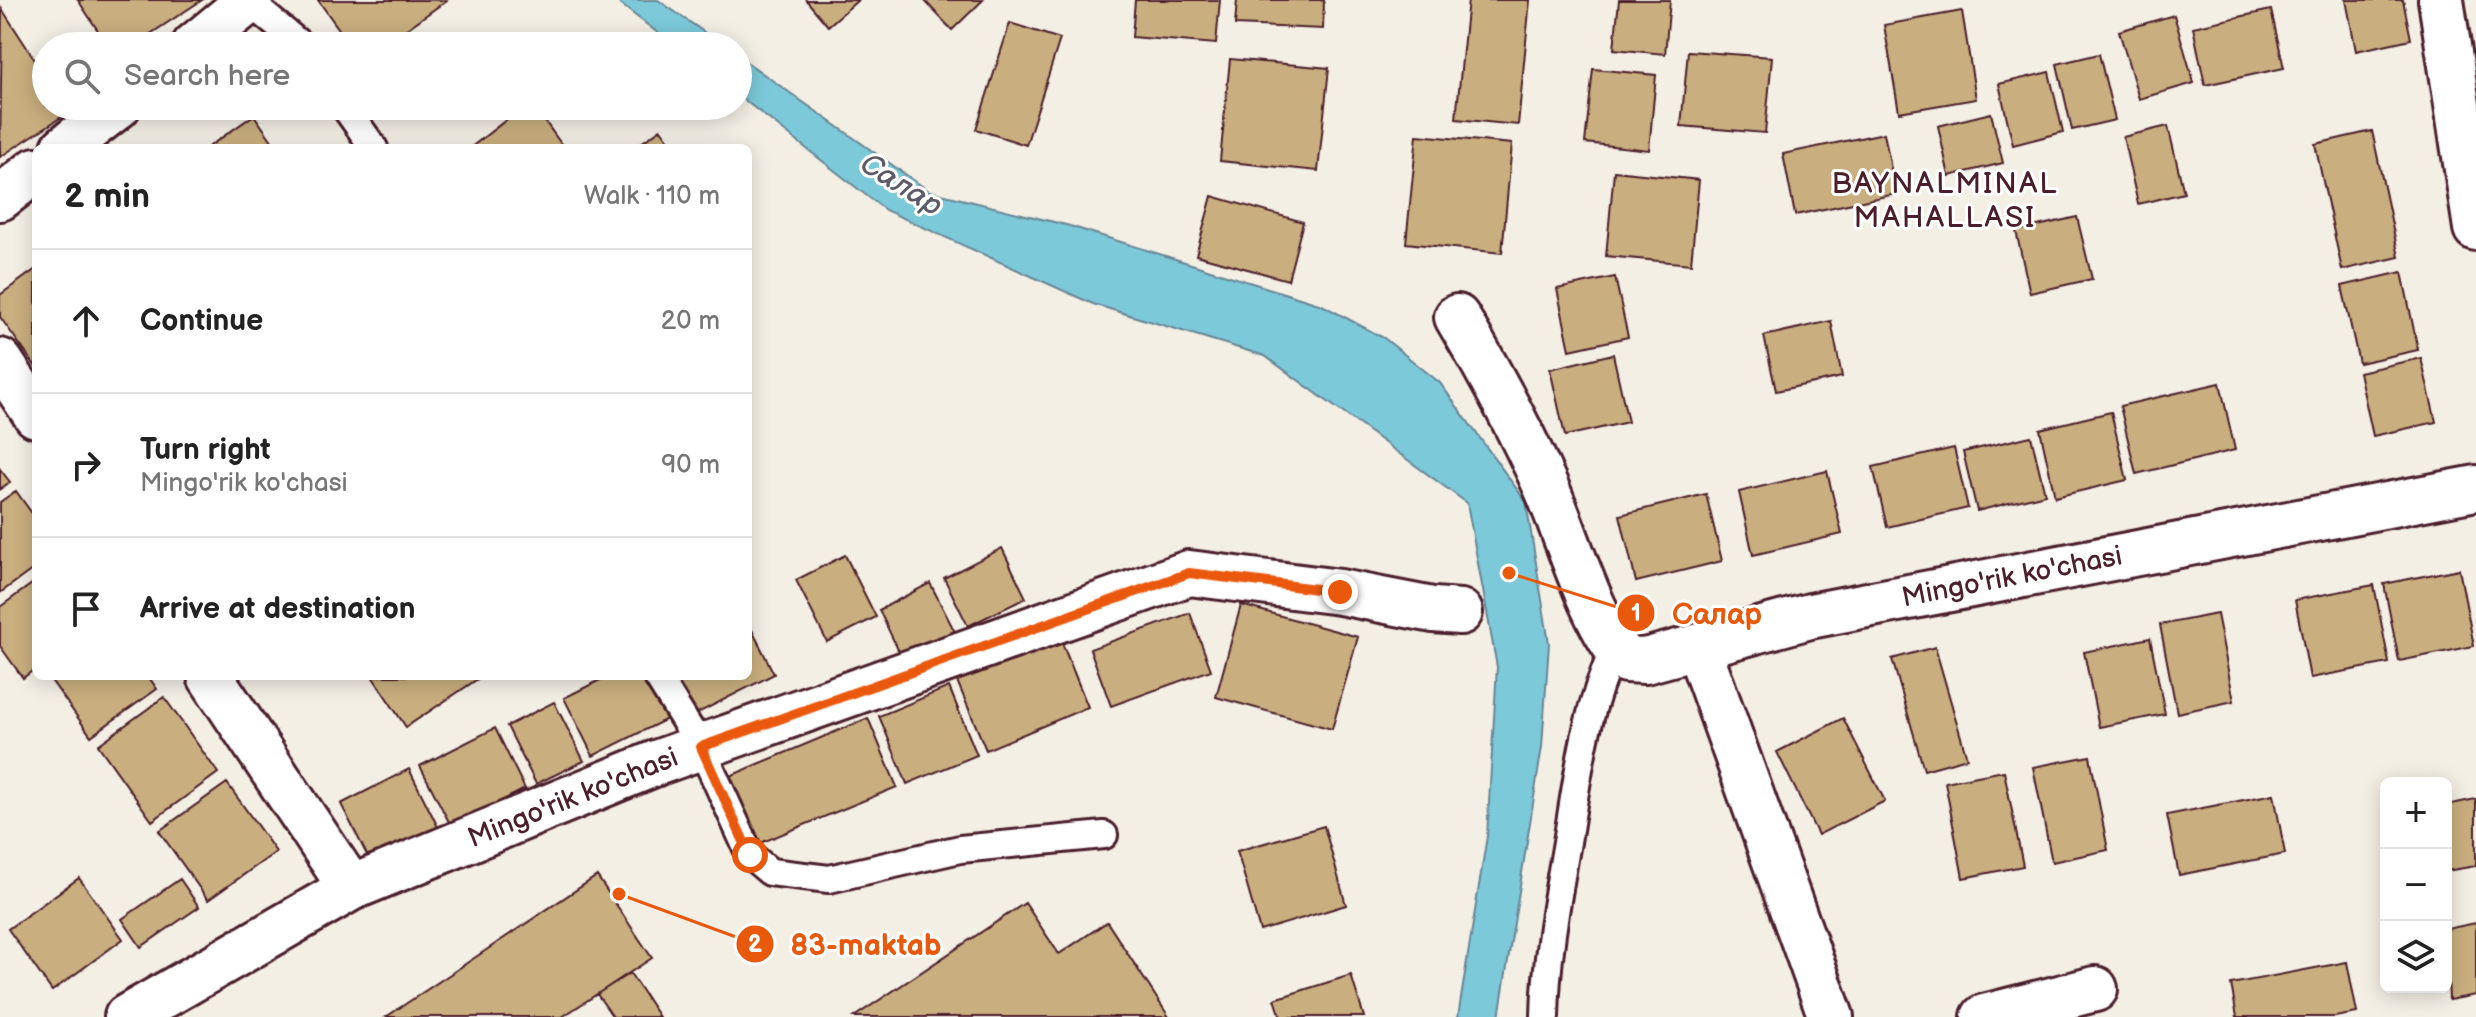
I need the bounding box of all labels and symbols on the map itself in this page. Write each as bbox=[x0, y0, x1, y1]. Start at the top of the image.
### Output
water label: Салар bbox=[853, 146, 949, 224]
district label: BAYNALMINAL MAHALLASI bbox=[1832, 166, 2058, 236]
street label: Mingo'rik ko'chasi bbox=[1899, 539, 2125, 615]
route end bbox=[1322, 574, 1358, 610]
callout: Салар bbox=[1616, 586, 1778, 640]
text: Салар bbox=[1672, 597, 1762, 633]
text: 1 bbox=[1631, 599, 1641, 628]
street label: Mingo'rik ko'chasi bbox=[463, 741, 683, 855]
route start bbox=[732, 837, 768, 873]
callout: 83-maktab bbox=[735, 917, 958, 971]
text: 83-maktab bbox=[790, 928, 942, 964]
text: 2 bbox=[748, 930, 763, 959]

